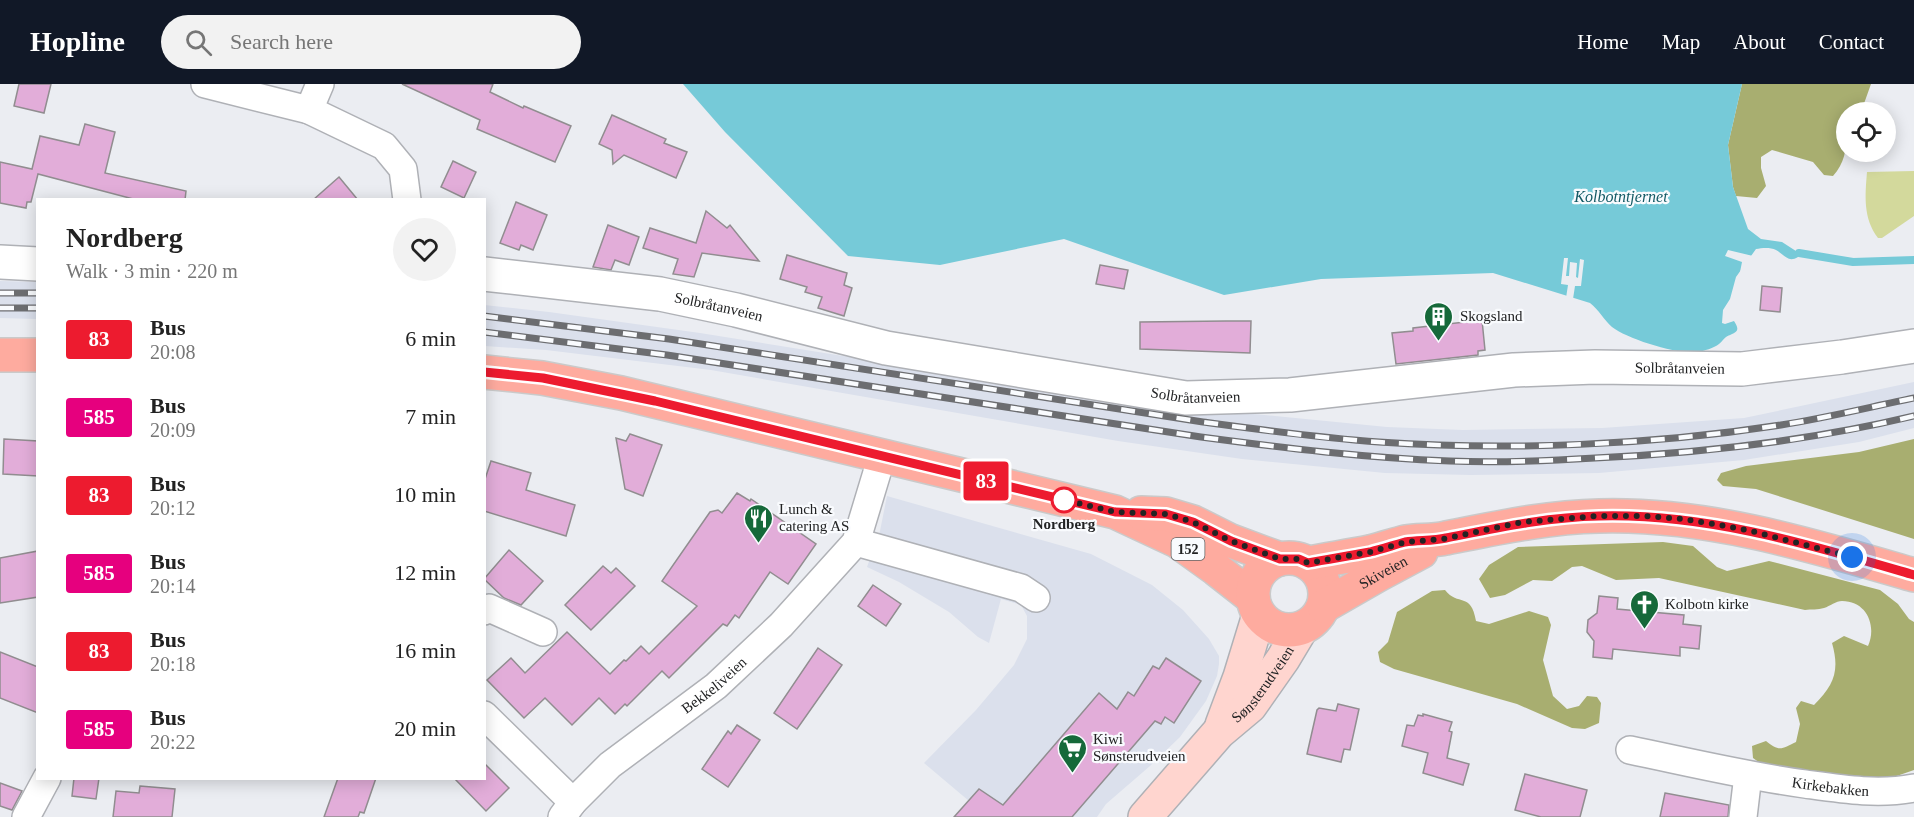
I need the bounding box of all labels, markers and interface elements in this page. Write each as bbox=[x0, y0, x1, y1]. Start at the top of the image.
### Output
search box bbox=[161, 15, 581, 69]
text: Hopline bbox=[30, 26, 125, 57]
icon: search bbox=[182, 26, 215, 59]
text: Search here bbox=[230, 29, 333, 54]
text: Home bbox=[1577, 30, 1629, 54]
text: Map bbox=[1662, 30, 1700, 54]
text: About bbox=[1733, 30, 1786, 54]
text: Contact bbox=[1819, 30, 1884, 54]
map controls bbox=[1836, 102, 1896, 162]
button: locate bbox=[1836, 102, 1896, 162]
water label: Kolbotntjernet bbox=[1573, 188, 1668, 206]
button: heart bbox=[393, 218, 456, 281]
text: Nordberg bbox=[66, 222, 183, 253]
text: Walk · 3 min · 220 m bbox=[66, 260, 238, 282]
street label: Solbråtanveien bbox=[673, 289, 765, 325]
building icon: Skogsland bbox=[1423, 300, 1455, 342]
place label: Skogsland bbox=[1460, 308, 1523, 324]
text: Bus bbox=[150, 315, 185, 340]
text: 6 min bbox=[405, 326, 456, 351]
text: 83 bbox=[89, 327, 110, 351]
text: 20:08 bbox=[150, 341, 196, 363]
street label: Solbråtanveien bbox=[1635, 360, 1725, 377]
street label: Solbråtanveien bbox=[1149, 384, 1241, 406]
text: Bus bbox=[150, 393, 185, 418]
text: 7 min bbox=[405, 404, 456, 429]
text: 585 bbox=[83, 405, 115, 429]
text: 20:09 bbox=[150, 419, 196, 441]
line badge: 83 bbox=[959, 462, 1013, 500]
text: 83 bbox=[976, 469, 997, 493]
text: Bus bbox=[150, 471, 185, 496]
text: 10 min bbox=[394, 482, 456, 507]
text: 83 bbox=[89, 483, 110, 507]
marker: Nordberg bbox=[1051, 487, 1077, 513]
text: 20:12 bbox=[150, 497, 196, 519]
place label: Lunch & catering AS bbox=[779, 501, 849, 534]
restaurant icon: Lunch & catering AS bbox=[742, 502, 774, 544]
place label: Nordberg bbox=[1033, 516, 1096, 532]
road number: 152 bbox=[1172, 538, 1204, 560]
your location bbox=[1837, 542, 1867, 572]
text: Bus bbox=[150, 549, 185, 574]
street label: Skiveien bbox=[1356, 553, 1410, 592]
text: 12 min bbox=[394, 560, 456, 585]
text: 585 bbox=[83, 561, 115, 585]
text: 20:14 bbox=[150, 575, 196, 597]
church icon: Kolbotn kirke bbox=[1628, 588, 1660, 630]
place label: Kolbotn kirke bbox=[1665, 596, 1749, 612]
text: Bus bbox=[150, 627, 185, 652]
text: 16 min bbox=[394, 638, 456, 663]
text: 83 bbox=[89, 639, 110, 663]
street label: Sønsterudveien bbox=[1228, 643, 1297, 726]
text: 20:18 bbox=[150, 653, 196, 675]
street label: Bekkeliveien bbox=[679, 653, 750, 717]
text: Bus bbox=[150, 705, 185, 730]
text: 20 min bbox=[394, 716, 456, 741]
text: 585 bbox=[83, 717, 115, 741]
text: 20:22 bbox=[150, 731, 196, 753]
place label: Kiwi Sønsterudveien bbox=[1093, 731, 1186, 764]
supermarket icon: Kiwi Sønsterudveien bbox=[1056, 732, 1088, 774]
street label: Kirkebakken bbox=[1791, 774, 1870, 799]

